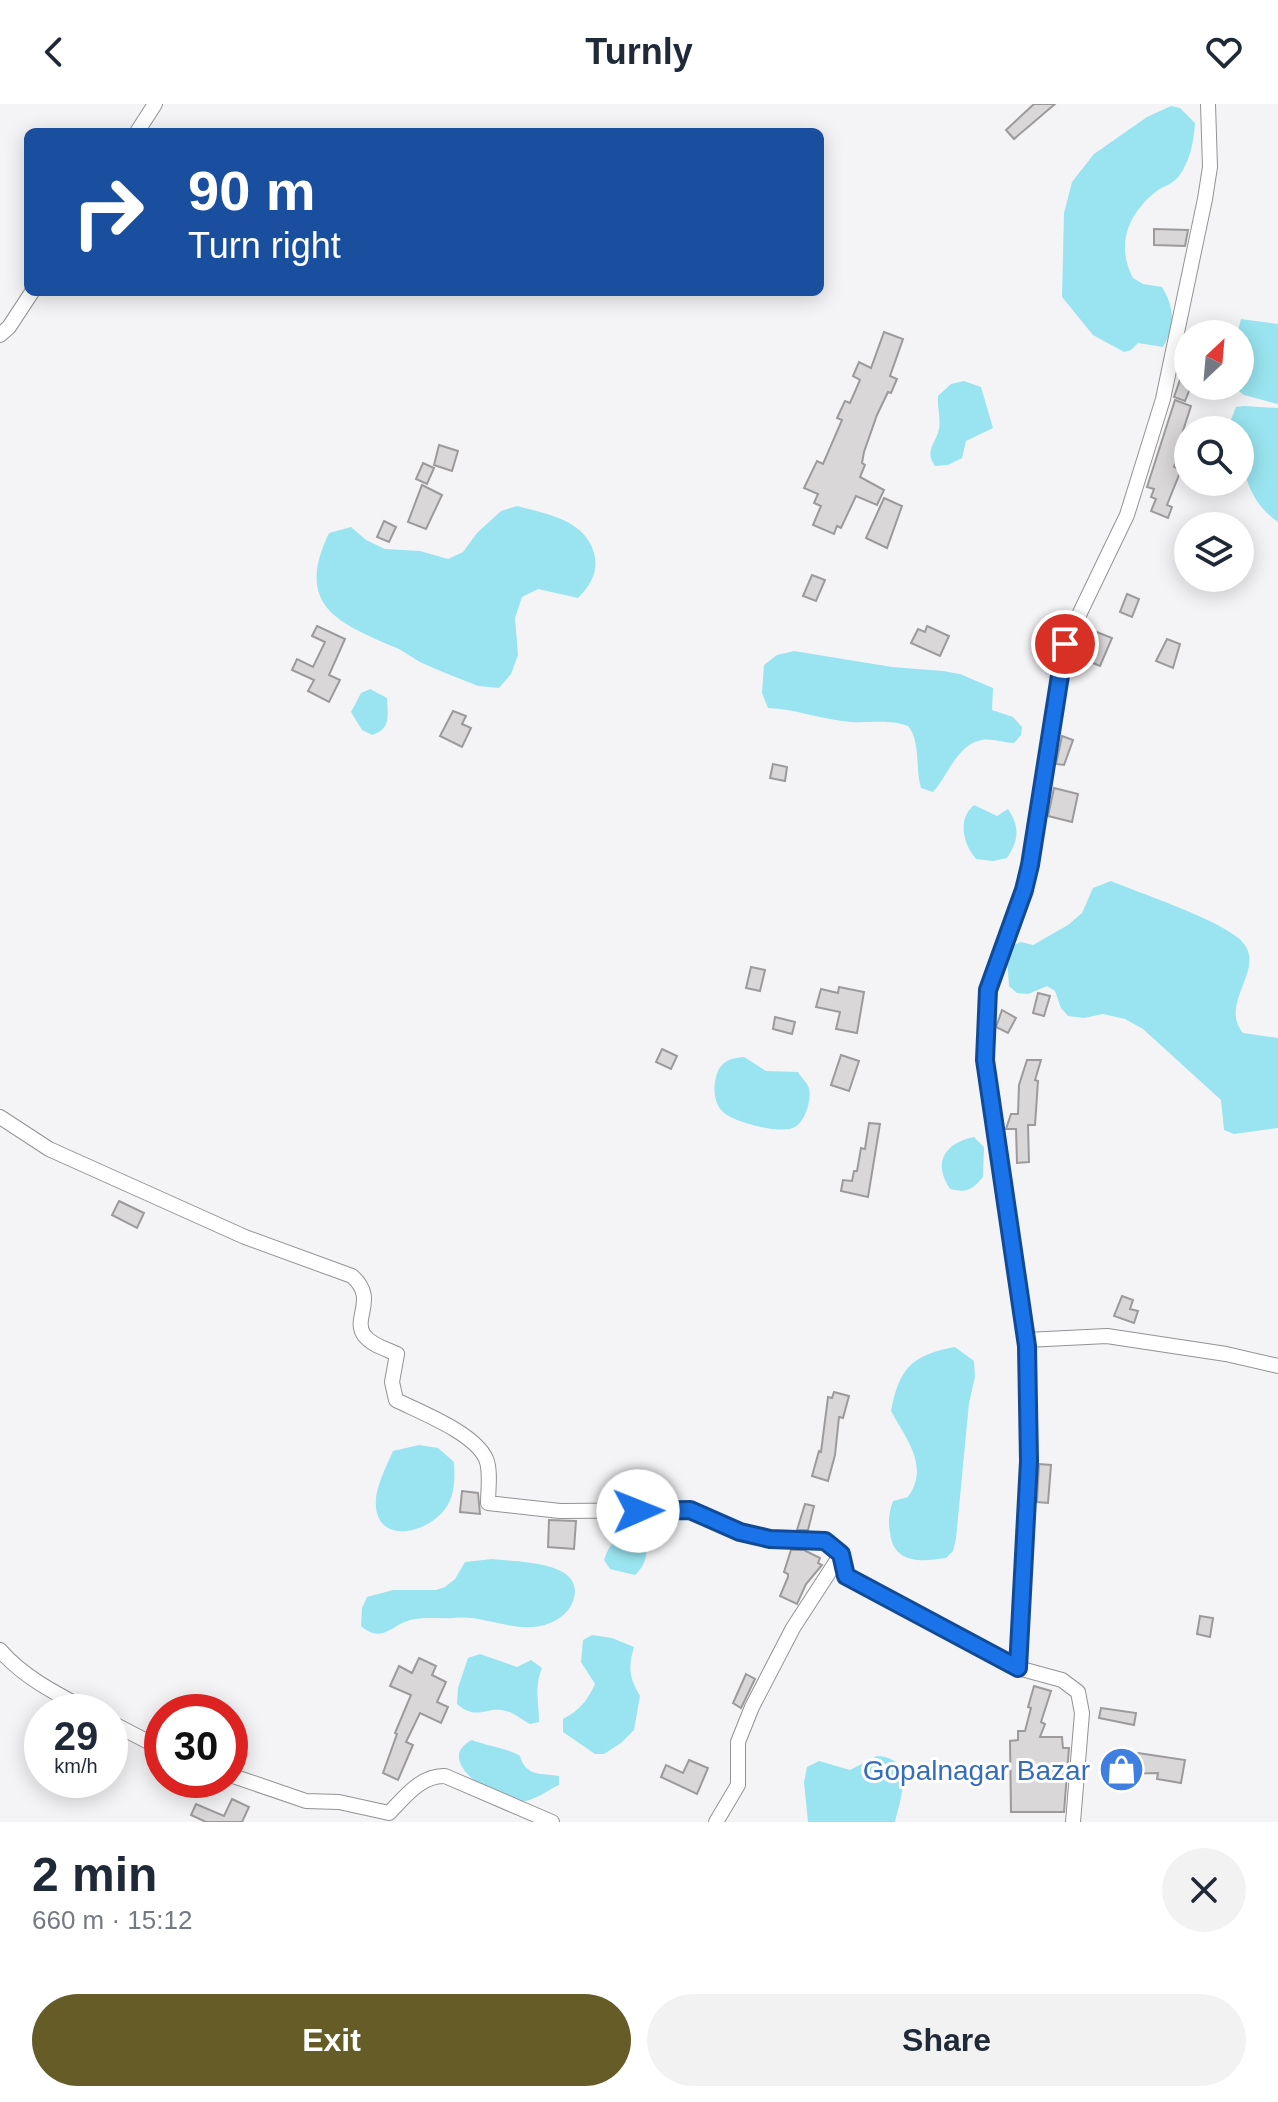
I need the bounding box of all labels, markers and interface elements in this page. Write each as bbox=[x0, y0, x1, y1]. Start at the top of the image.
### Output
icon: back bbox=[32, 30, 76, 74]
icon: heart bbox=[1202, 30, 1246, 74]
text: Turnly bbox=[585, 31, 693, 72]
text: 90 m bbox=[188, 159, 316, 222]
icon: right bbox=[56, 160, 160, 264]
text: Turn right bbox=[188, 225, 341, 266]
north arrow bbox=[1174, 320, 1254, 400]
map controls bbox=[1174, 320, 1254, 592]
button: search bbox=[1174, 416, 1254, 496]
button: layers bbox=[1174, 512, 1254, 592]
pin bbox=[1031, 610, 1099, 678]
icon: arrive bbox=[1043, 622, 1087, 666]
position arrow bbox=[596, 1469, 680, 1553]
speed limit sign: 30 bbox=[144, 1694, 248, 1798]
text: 29 bbox=[54, 1714, 98, 1758]
shop icon: Gopalnagar Bazar bbox=[1097, 1746, 1145, 1794]
text: km/h bbox=[54, 1755, 98, 1777]
place label: Gopalnagar Bazar bbox=[863, 1755, 1090, 1786]
text: 2 min bbox=[32, 1848, 157, 1901]
button: close bbox=[1162, 1848, 1246, 1932]
text: 660 m · 15:12 bbox=[32, 1905, 192, 1935]
button: Exit bbox=[32, 1994, 631, 2086]
button: Share bbox=[647, 1994, 1246, 2086]

